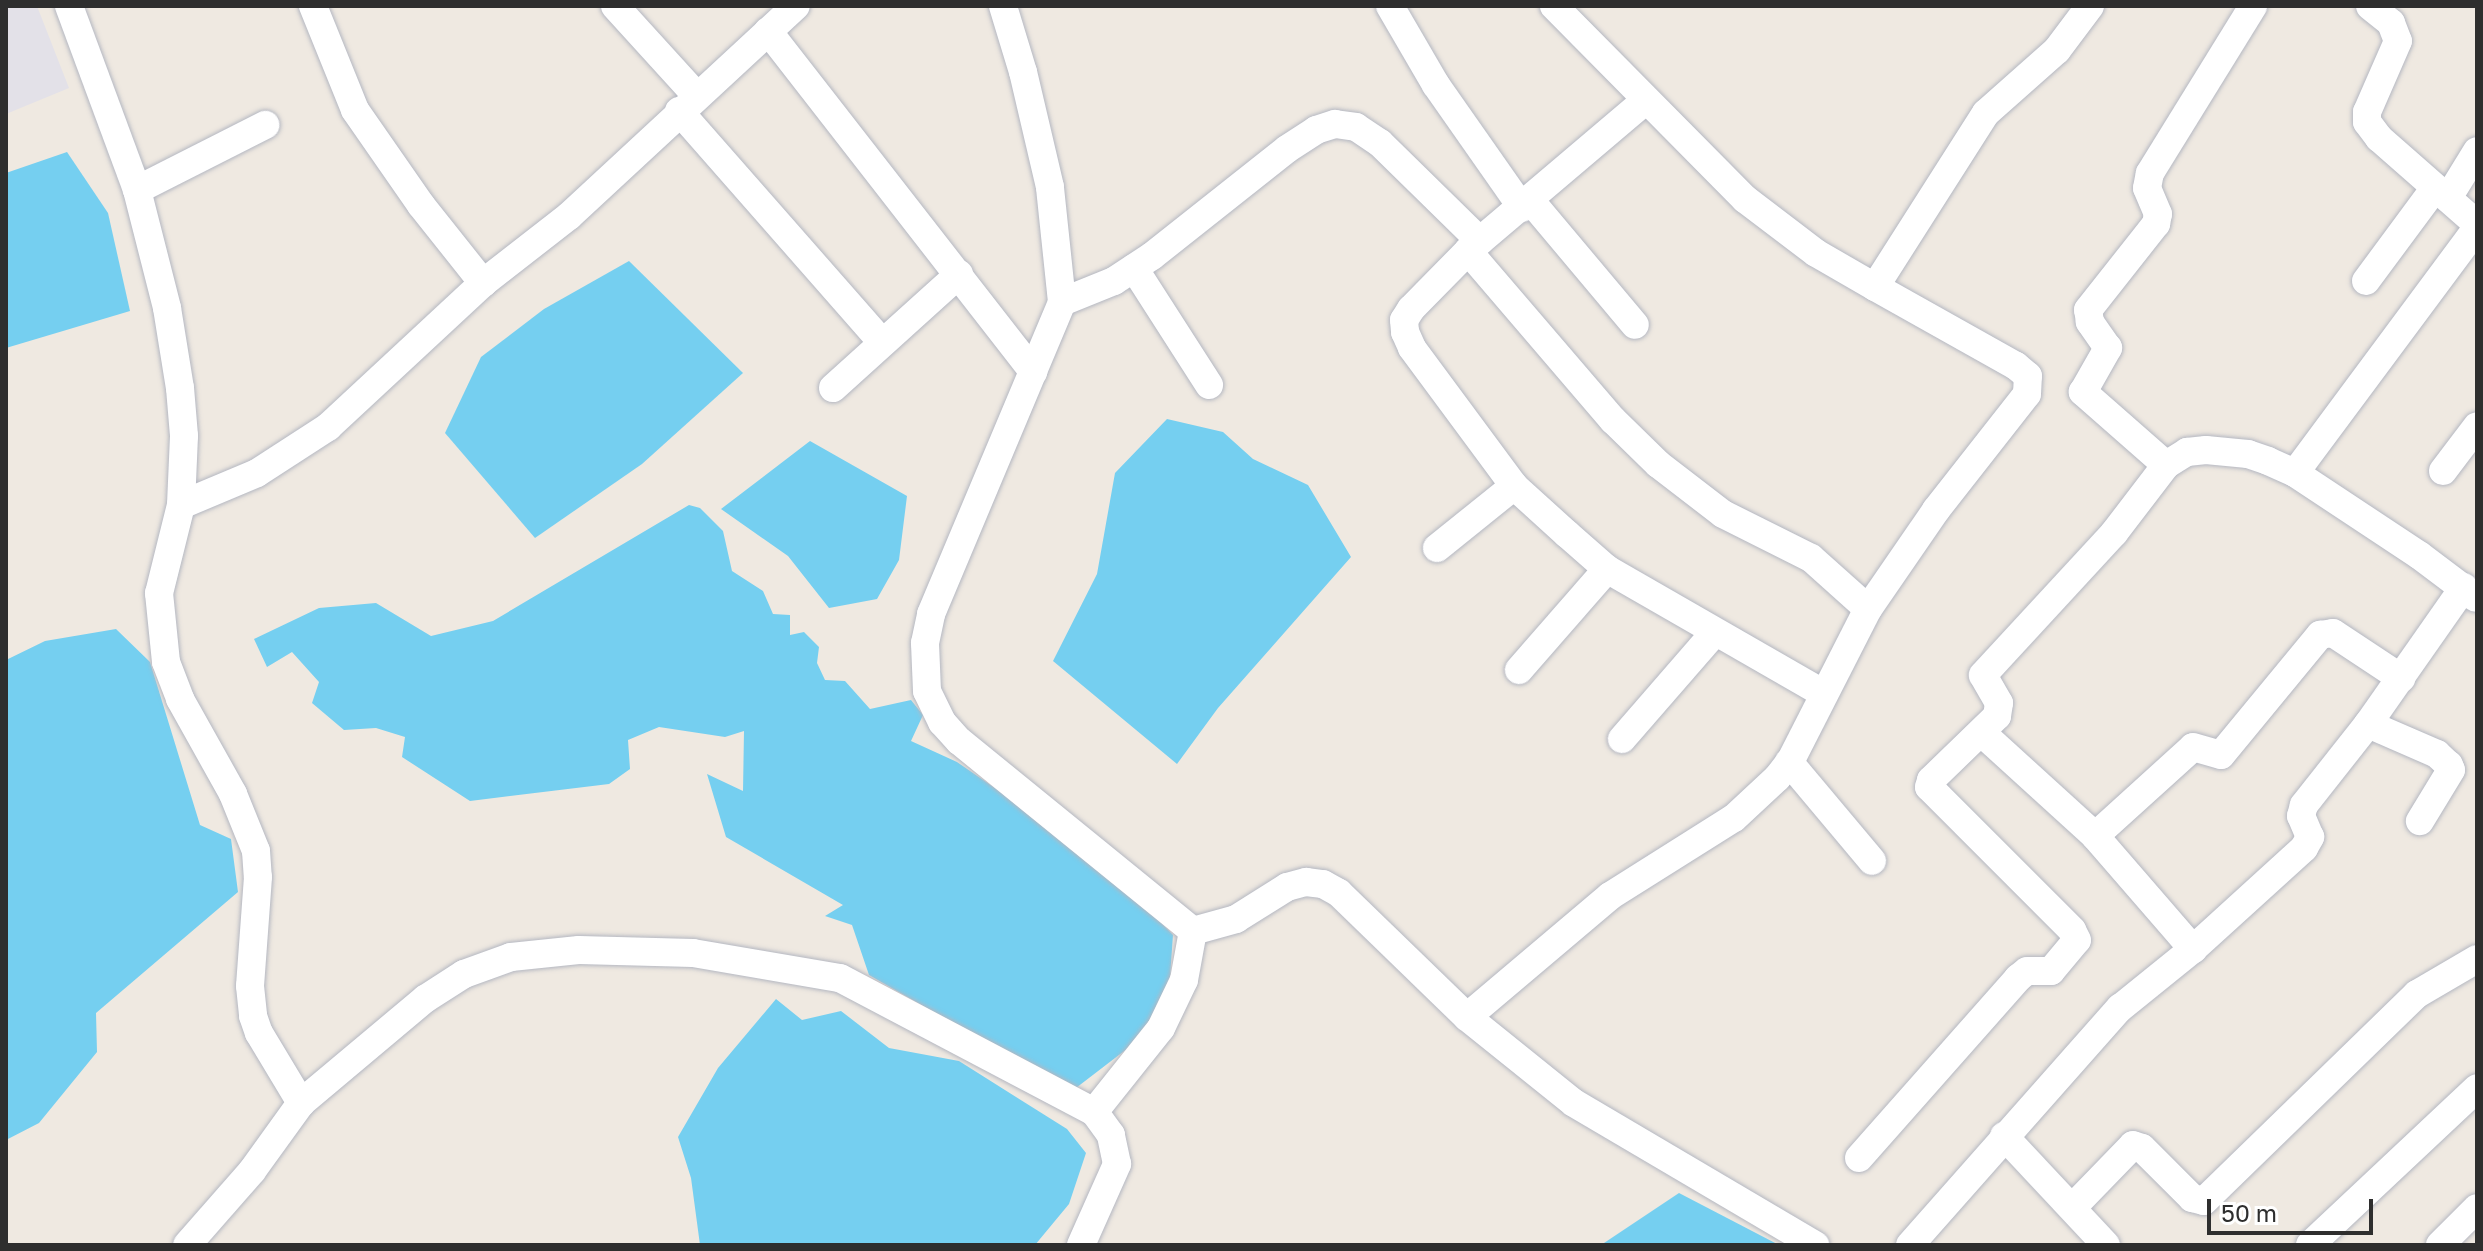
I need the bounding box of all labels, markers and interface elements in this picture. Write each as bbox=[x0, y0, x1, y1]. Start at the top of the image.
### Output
scale bar bbox=[2211, 1183, 2377, 1233]
text: 50 m bbox=[2221, 1198, 2277, 1227]

